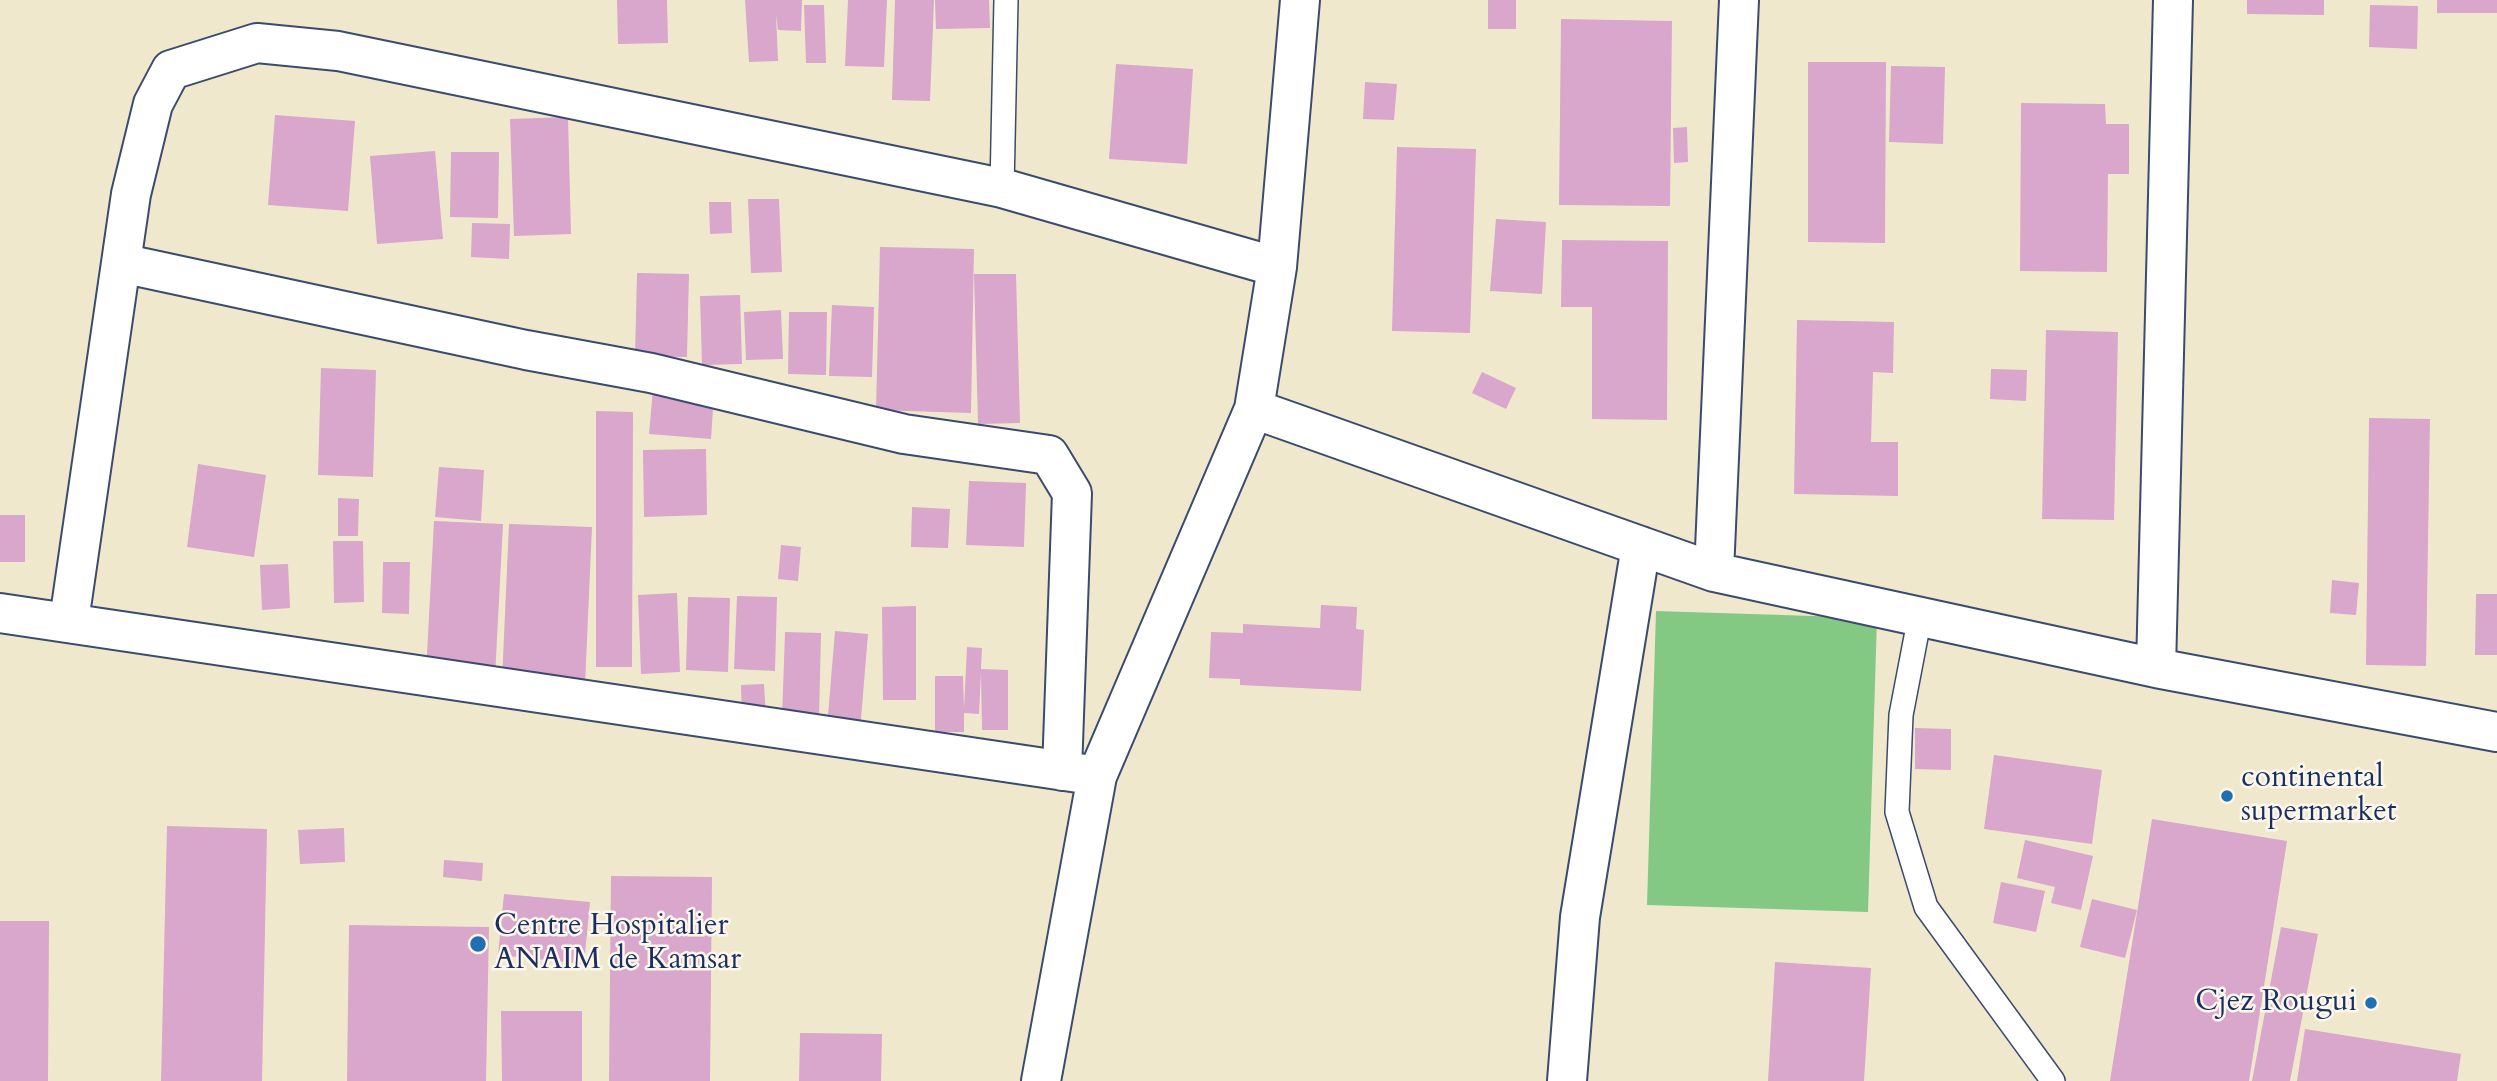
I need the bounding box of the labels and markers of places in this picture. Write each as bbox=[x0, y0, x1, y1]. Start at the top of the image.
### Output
place label: continental supermarket bbox=[2241, 761, 2396, 832]
marker: continental supermarket bbox=[2219, 788, 2235, 804]
place label: Centre Hospitalier ANAIM de Kamsar bbox=[494, 909, 741, 979]
marker: Centre Hospitalier ANAIM de Kamsar bbox=[468, 934, 488, 954]
place label: Cjez Rougui bbox=[2195, 985, 2357, 1021]
marker: Cjez Rougui bbox=[2363, 995, 2379, 1011]

